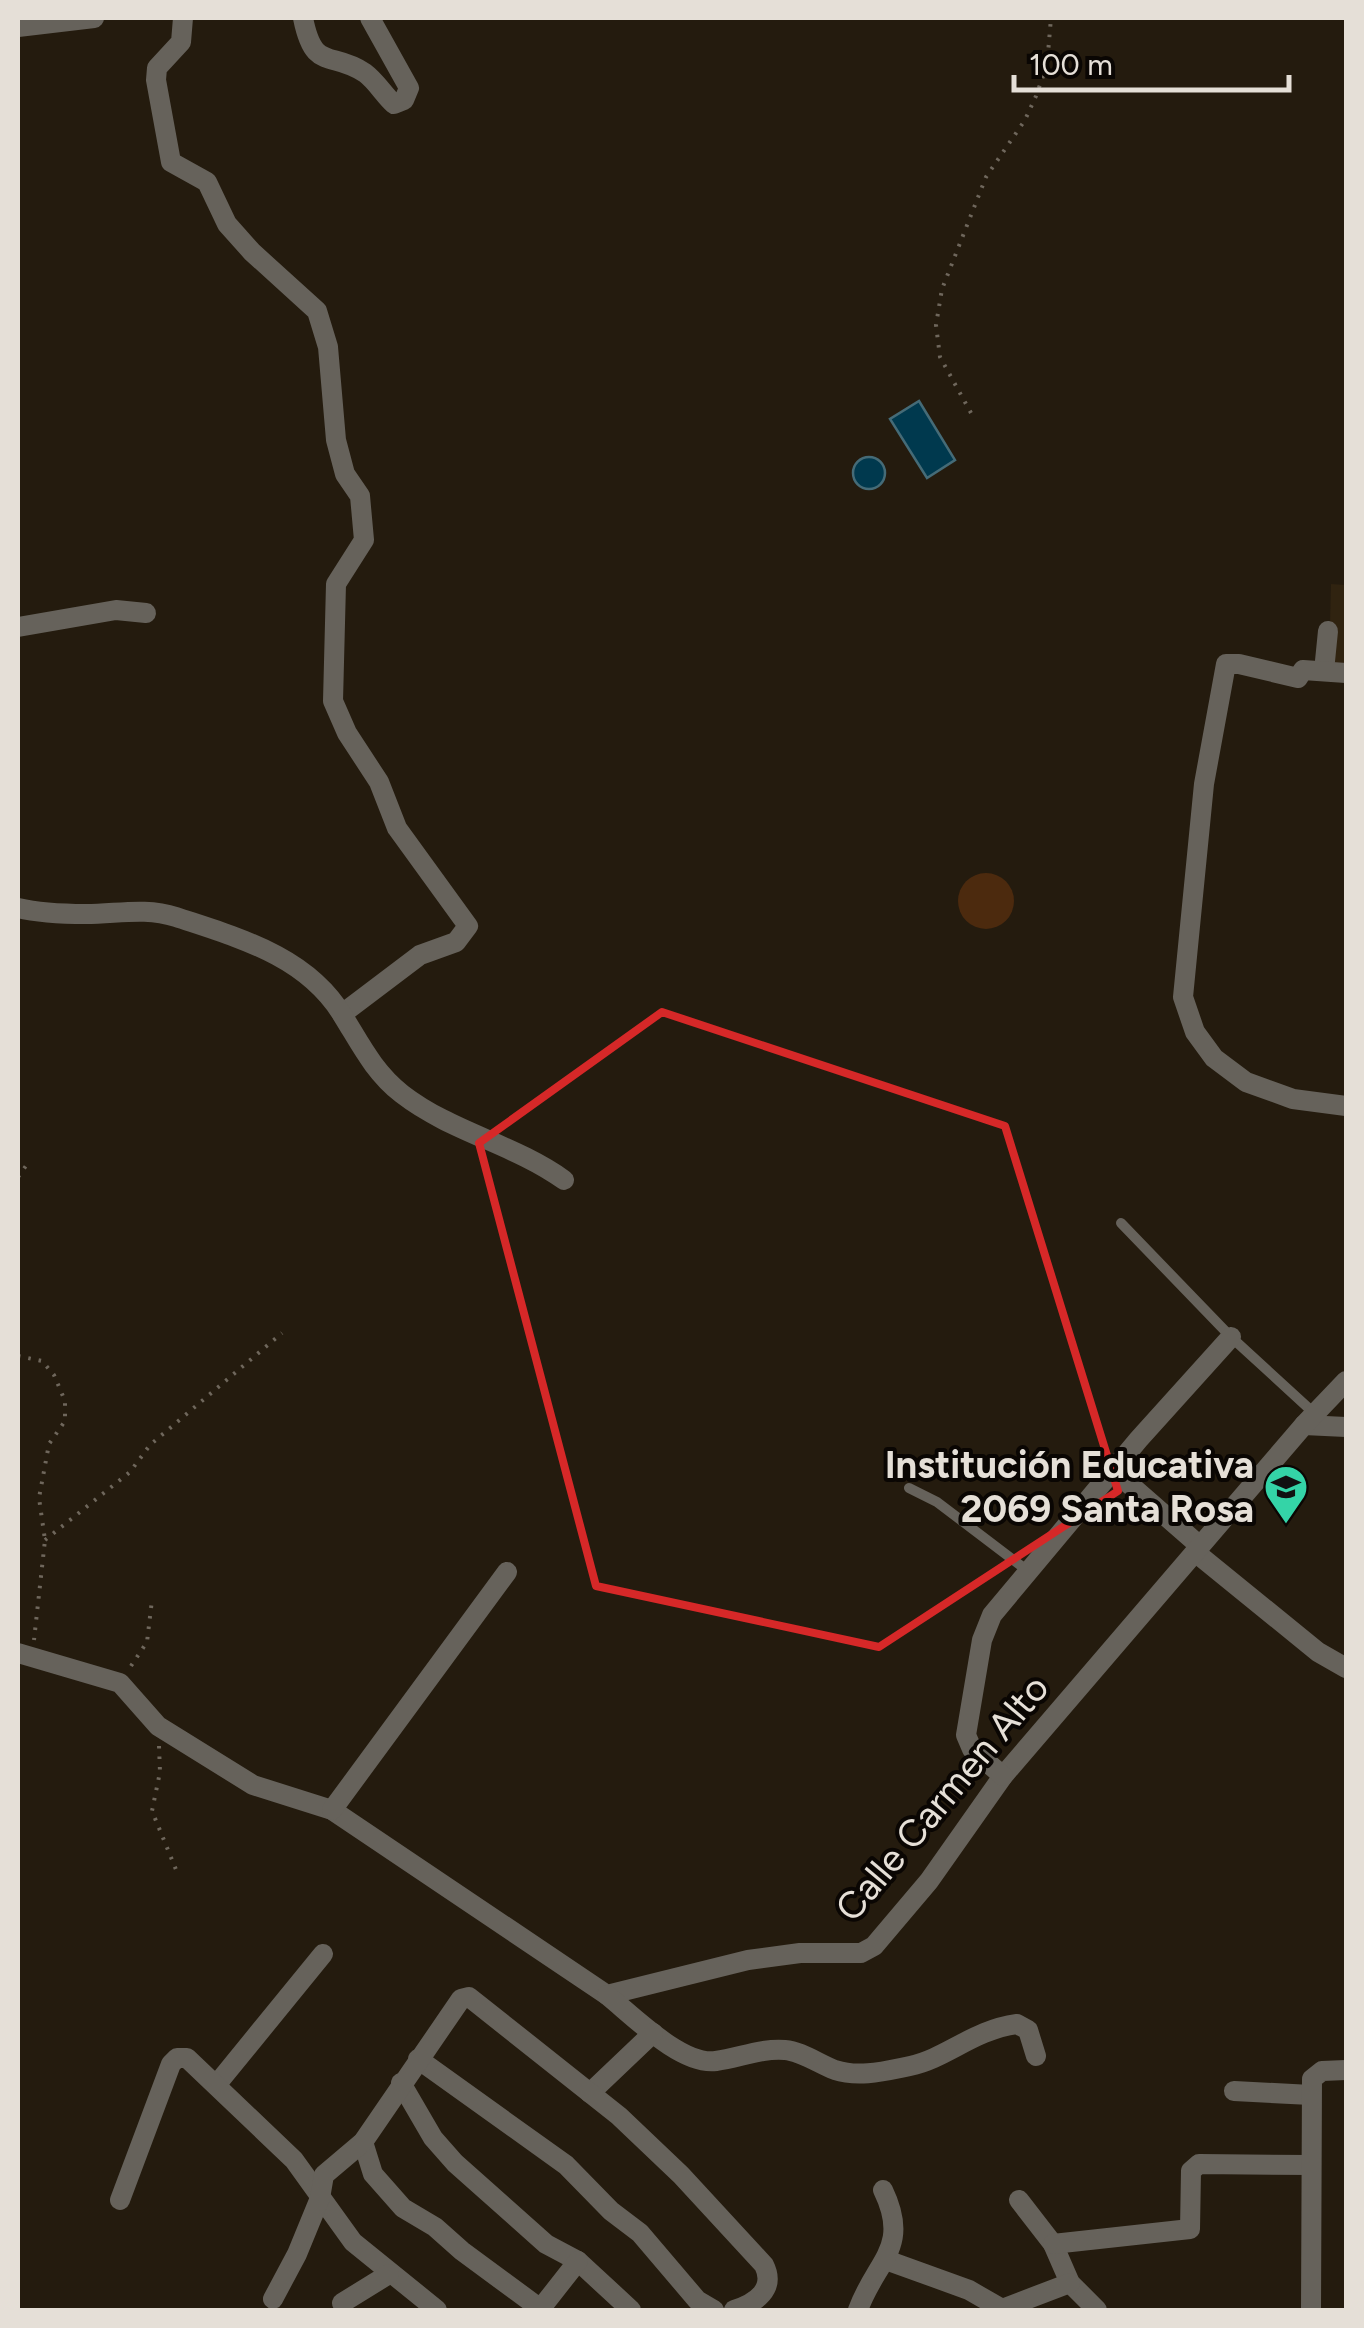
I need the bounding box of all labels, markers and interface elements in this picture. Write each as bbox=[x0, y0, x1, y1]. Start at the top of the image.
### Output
scale bar bbox=[1014, 30, 1289, 92]
text: 100 m bbox=[1029, 46, 1113, 83]
place label: Institución Educativa 2069 Santa Rosa bbox=[885, 1442, 1254, 1532]
school or university icon: Institución Educativa 2069 Santa Rosa bbox=[1263, 1464, 1309, 1525]
street label: Calle Carmen Alto bbox=[826, 1666, 1058, 1930]

